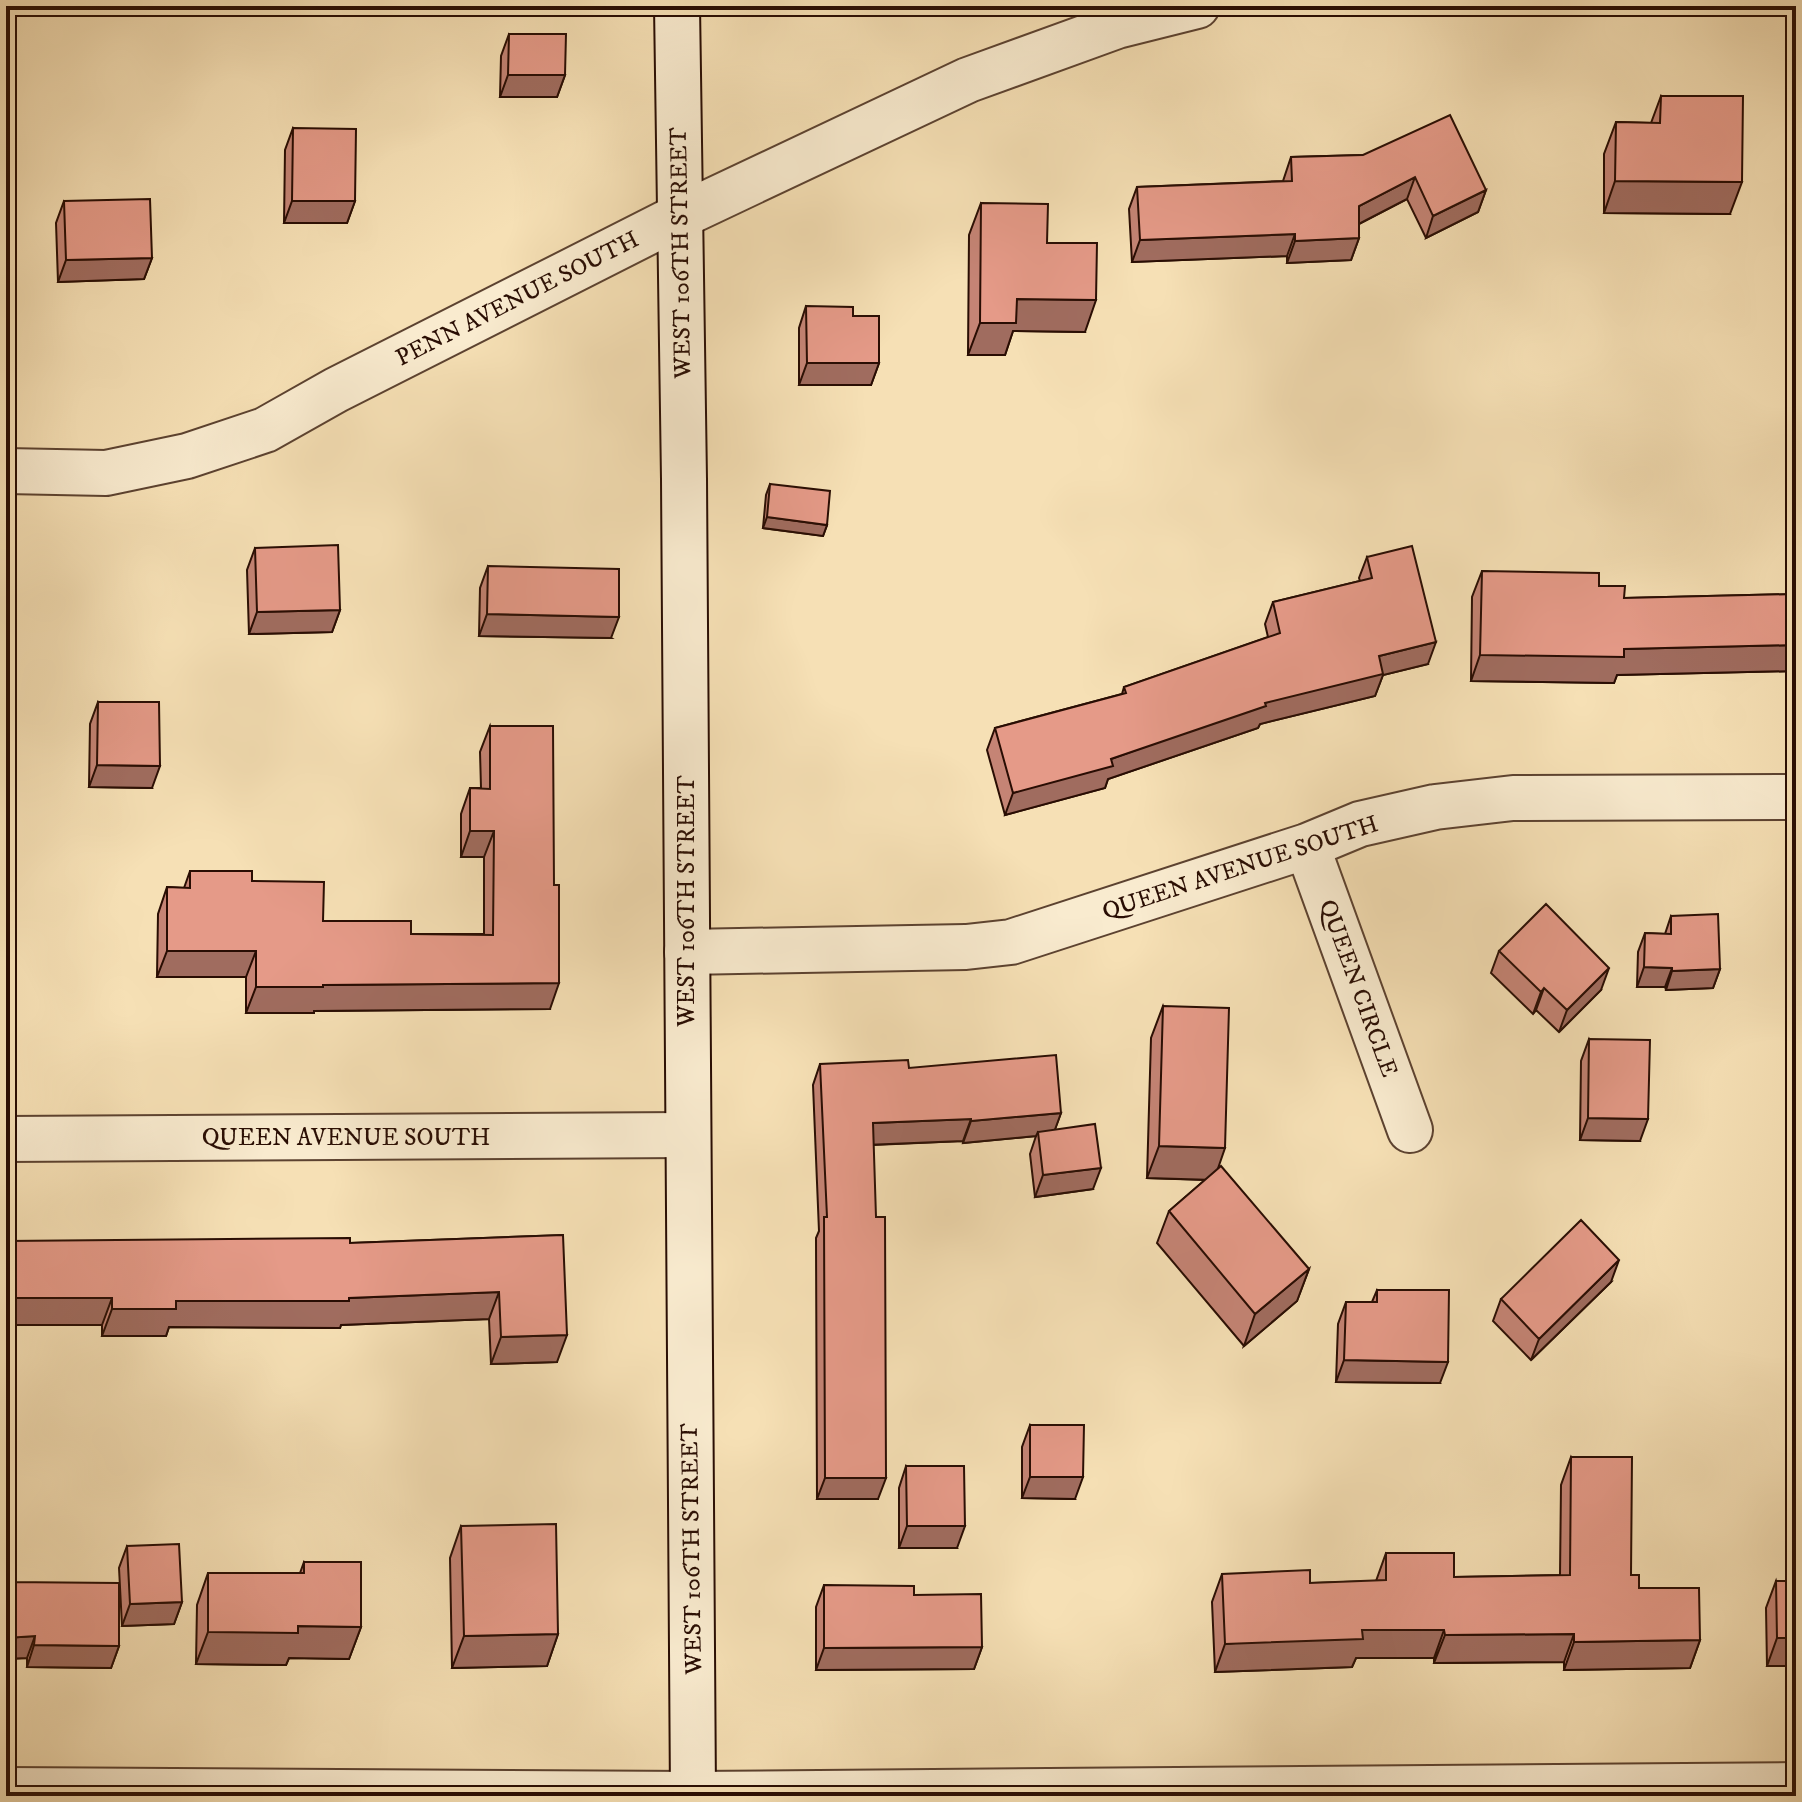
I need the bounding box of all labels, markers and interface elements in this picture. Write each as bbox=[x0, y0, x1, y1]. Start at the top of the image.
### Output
street label: WEST 106TH STREET bbox=[664, 127, 698, 380]
street label: PENN AVENUE SOUTH bbox=[391, 224, 644, 373]
street label: WEST 106TH STREET bbox=[672, 775, 702, 1028]
street label: QUEEN AVENUE SOUTH bbox=[1098, 809, 1382, 927]
street label: QUEEN CIRCLE bbox=[1312, 895, 1404, 1081]
street label: QUEEN AVENUE SOUTH bbox=[202, 1123, 490, 1153]
street label: WEST 106TH STREET bbox=[675, 1423, 709, 1676]

